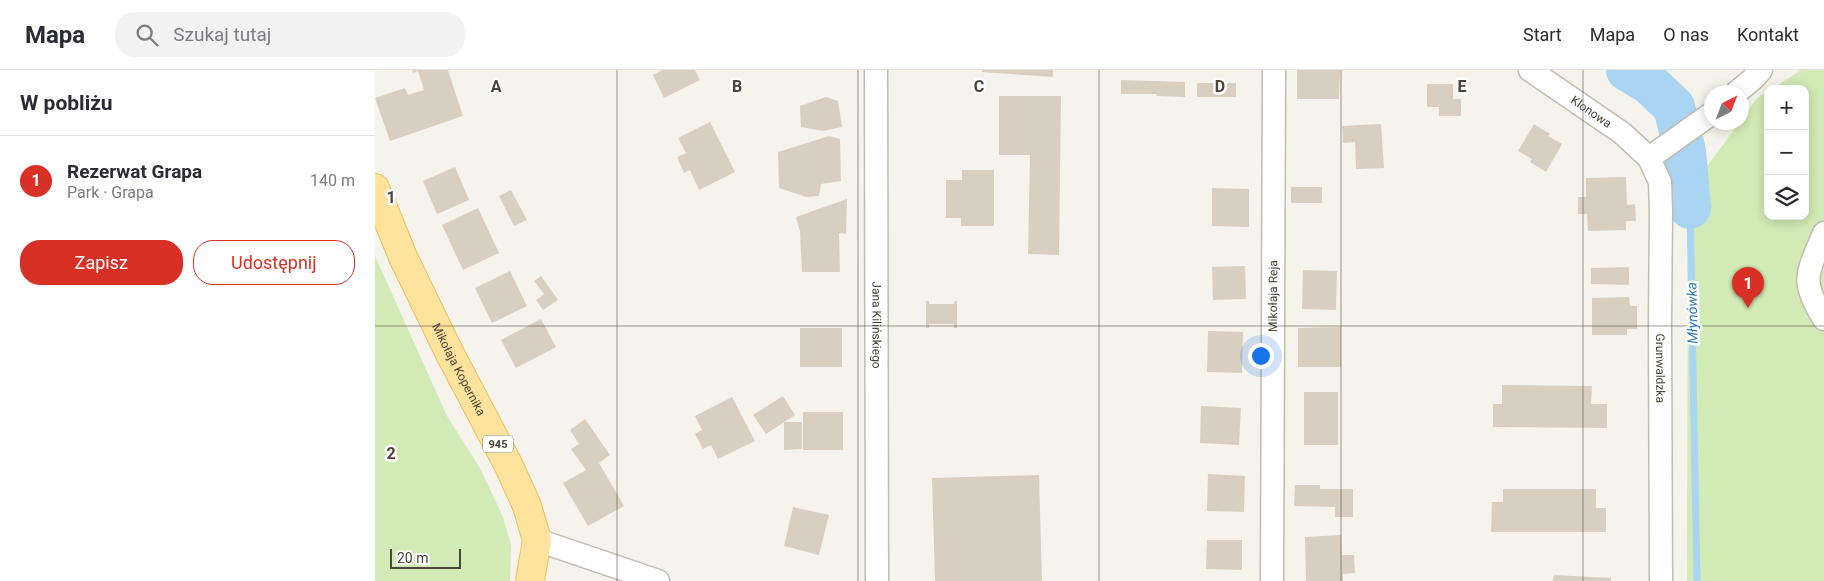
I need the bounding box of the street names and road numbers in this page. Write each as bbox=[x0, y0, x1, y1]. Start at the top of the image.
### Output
street label: Klonowa bbox=[1568, 93, 1614, 131]
street label: Mikołaja Reja bbox=[1266, 260, 1280, 332]
street label: Jana Kilińskiego bbox=[869, 281, 884, 369]
street label: Mikołaja Kopernika bbox=[429, 321, 488, 418]
street label: Grunwaldzka bbox=[1653, 334, 1667, 403]
road number: 945 bbox=[483, 436, 513, 452]

